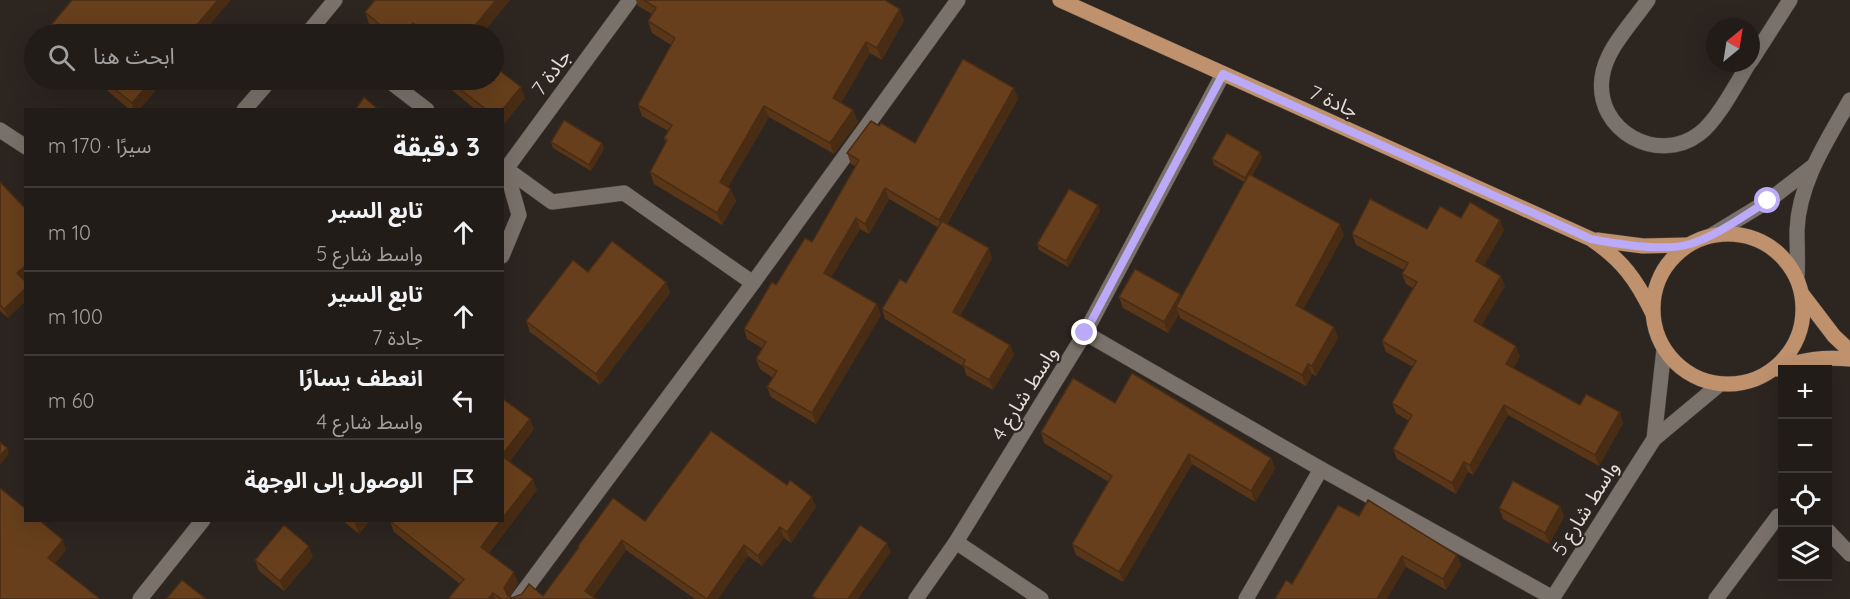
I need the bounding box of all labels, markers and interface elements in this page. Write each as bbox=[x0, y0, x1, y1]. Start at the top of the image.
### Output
north arrow bbox=[1706, 18, 1760, 72]
search box bbox=[24, 24, 504, 90]
icon: search bbox=[45, 41, 78, 74]
text: ابحث هنا bbox=[93, 42, 175, 70]
street label: جادة 7 bbox=[526, 44, 576, 100]
street label: جادة 7 bbox=[1306, 79, 1362, 123]
text: 3 دقيقة bbox=[393, 130, 480, 163]
text: سيرًا · 170 m bbox=[48, 133, 151, 158]
route start bbox=[1754, 187, 1780, 213]
text: تابع السير bbox=[329, 196, 423, 224]
icon: ahead bbox=[447, 216, 480, 249]
text: 10 m bbox=[48, 220, 91, 245]
text: واسط شارع 5 bbox=[316, 241, 423, 266]
text: تابع السير bbox=[329, 280, 423, 308]
icon: ahead bbox=[447, 300, 480, 333]
text: 100 m bbox=[48, 304, 103, 329]
route end bbox=[1071, 319, 1097, 345]
text: جادة 7 bbox=[372, 325, 423, 350]
street label: واسط شارع 4 bbox=[985, 341, 1065, 446]
text: انعطف يسارًا bbox=[299, 364, 423, 392]
map controls bbox=[1778, 365, 1832, 581]
button: + bbox=[1778, 365, 1832, 419]
icon: left bbox=[447, 384, 480, 417]
text: 60 m bbox=[48, 388, 94, 413]
text: واسط شارع 4 bbox=[317, 409, 423, 434]
button: − bbox=[1778, 419, 1832, 473]
street label: واسط شارع 5 bbox=[1546, 456, 1626, 562]
icon: arrive bbox=[447, 465, 480, 498]
text: الوصول إلى الوجهة bbox=[245, 466, 423, 494]
button: locate bbox=[1778, 473, 1832, 527]
button: layers bbox=[1778, 527, 1832, 581]

